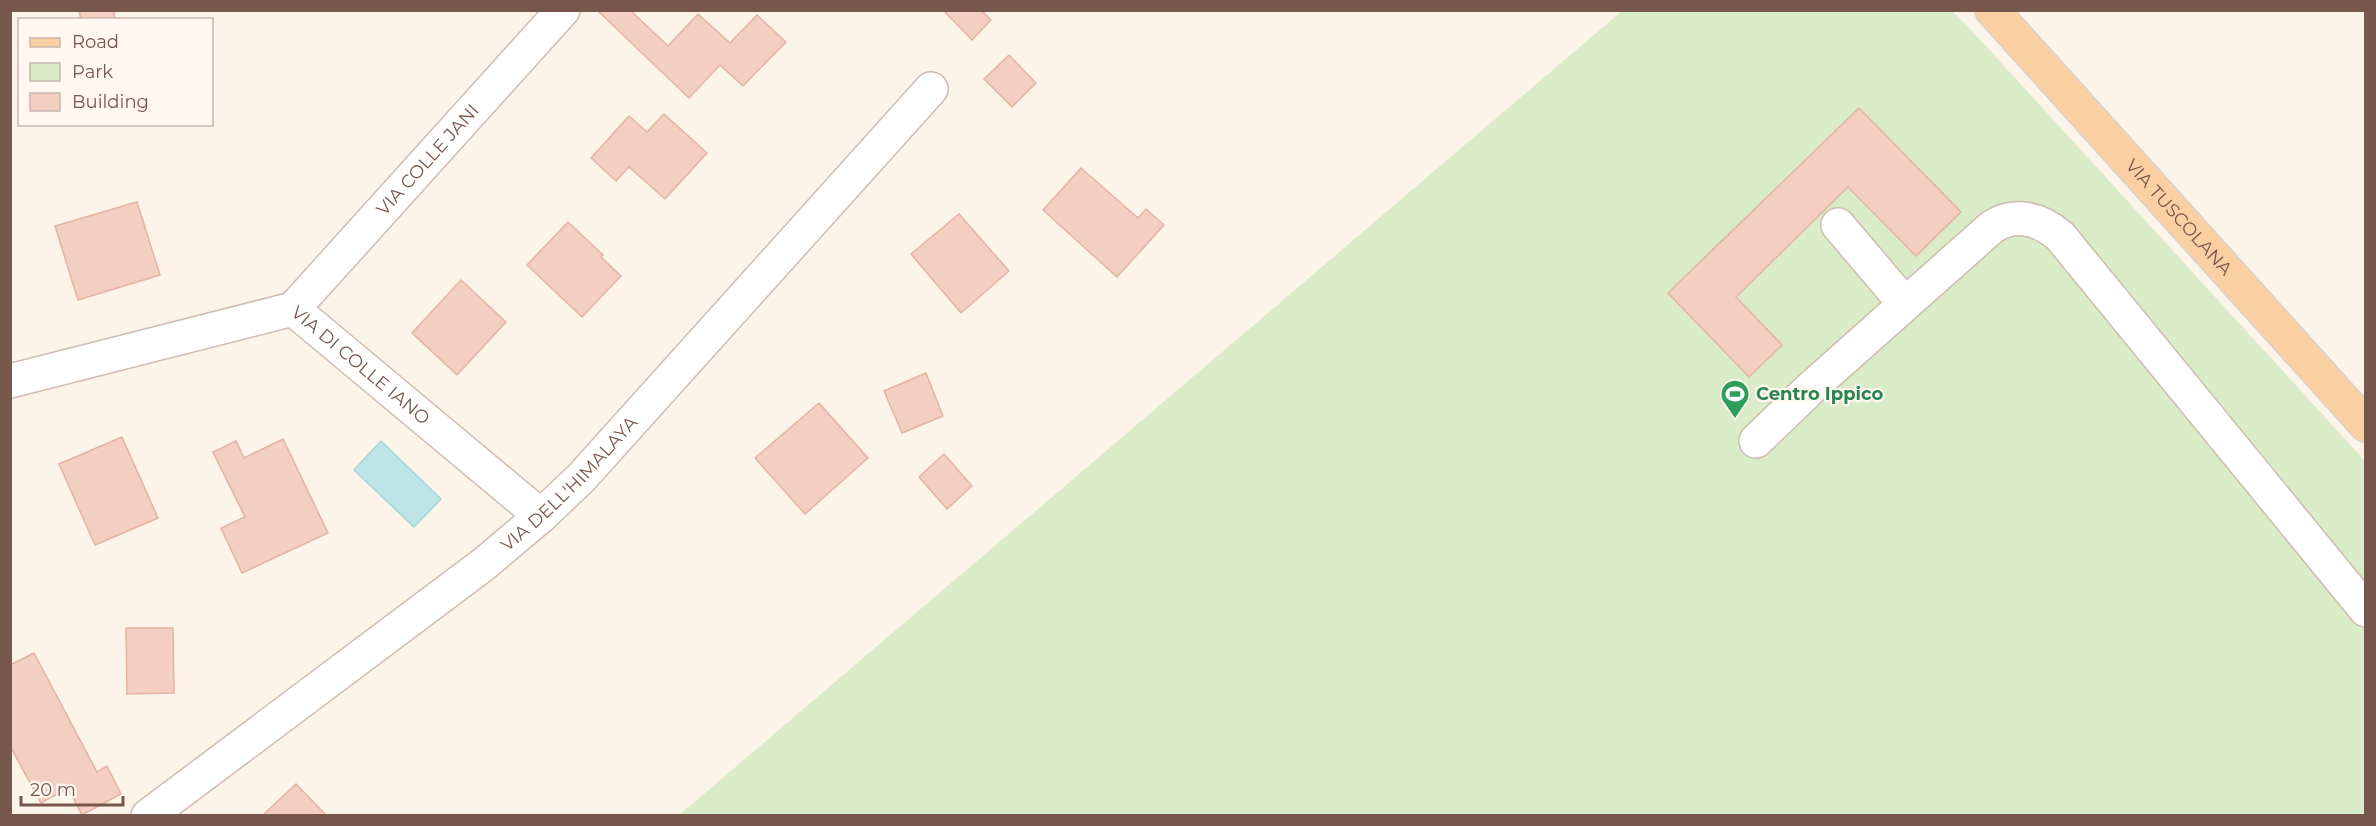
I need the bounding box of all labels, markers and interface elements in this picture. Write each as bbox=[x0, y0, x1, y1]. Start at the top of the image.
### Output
legend bbox=[18, 18, 213, 126]
text: Road bbox=[72, 31, 119, 53]
text: Park bbox=[72, 61, 113, 83]
text: Building bbox=[72, 91, 149, 113]
street label: VIA COLLE JANI bbox=[372, 100, 484, 220]
street label: VIA TUSCOLANA bbox=[2121, 155, 2237, 280]
street label: VIA DI COLLE IANO bbox=[287, 301, 434, 429]
sports icon: Centro Ippico bbox=[1719, 378, 1751, 420]
place label: Centro Ippico bbox=[1756, 383, 1883, 405]
street label: VIA DELL'HIMALAYA bbox=[496, 412, 642, 556]
scale bar bbox=[21, 769, 123, 807]
text: 20 m bbox=[30, 779, 76, 801]

